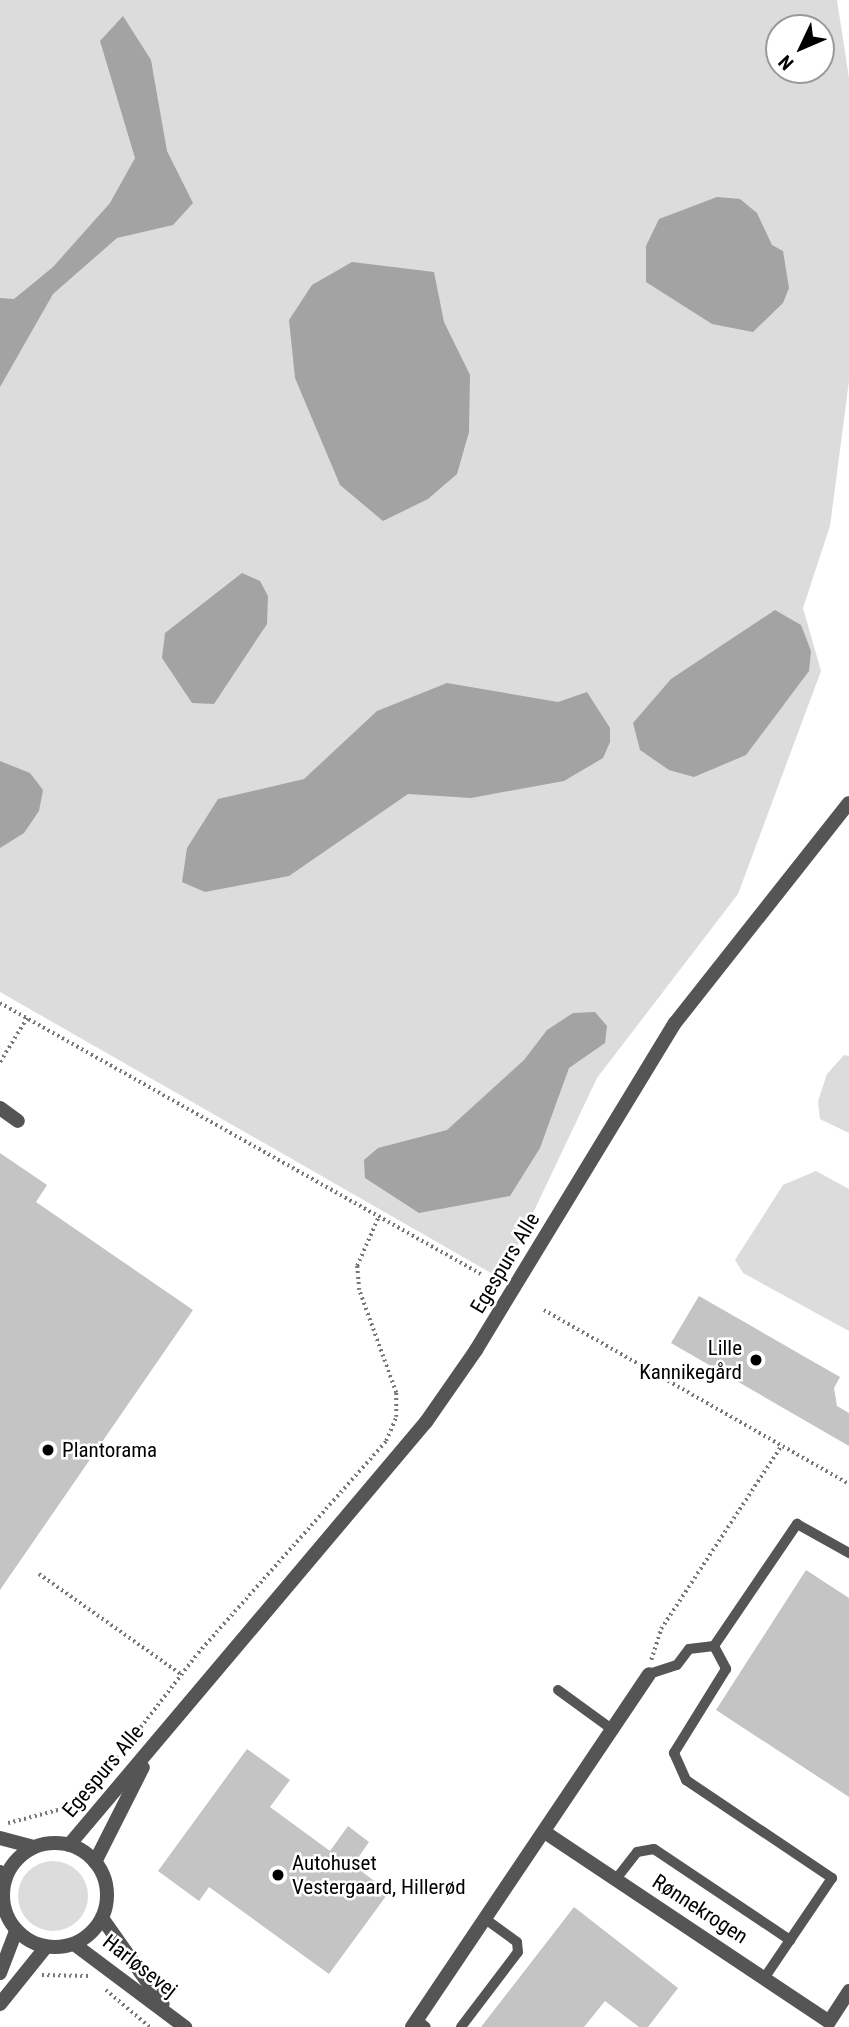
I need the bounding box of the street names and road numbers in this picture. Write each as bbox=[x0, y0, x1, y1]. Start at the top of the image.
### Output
street label: Egespurs Alle bbox=[465, 1208, 545, 1318]
street label: Egespurs Alle bbox=[57, 1720, 149, 1822]
street label: Rønnekrogen bbox=[648, 1869, 752, 1949]
street label: Harløsevej bbox=[98, 1929, 182, 2003]

